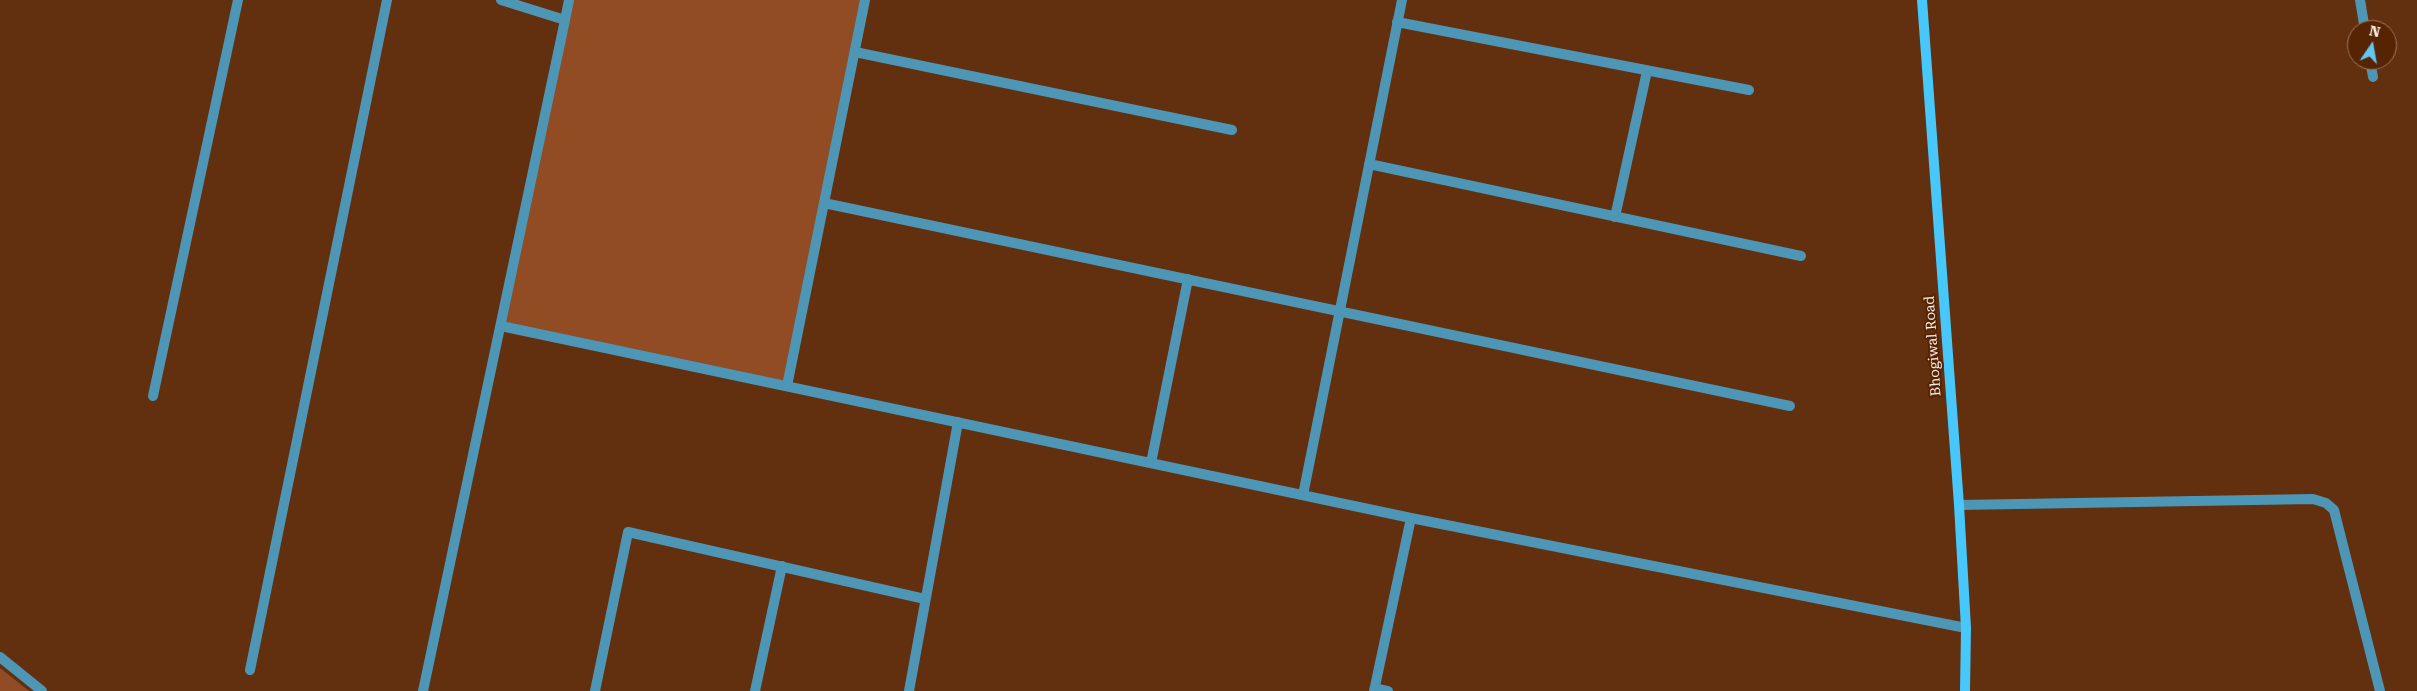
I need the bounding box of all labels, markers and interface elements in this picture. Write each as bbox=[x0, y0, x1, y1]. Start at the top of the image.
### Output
north arrow bbox=[2347, 20, 2397, 70]
text: N bbox=[2368, 22, 2382, 40]
street label: Bhogiwal Road bbox=[1921, 295, 1945, 397]

